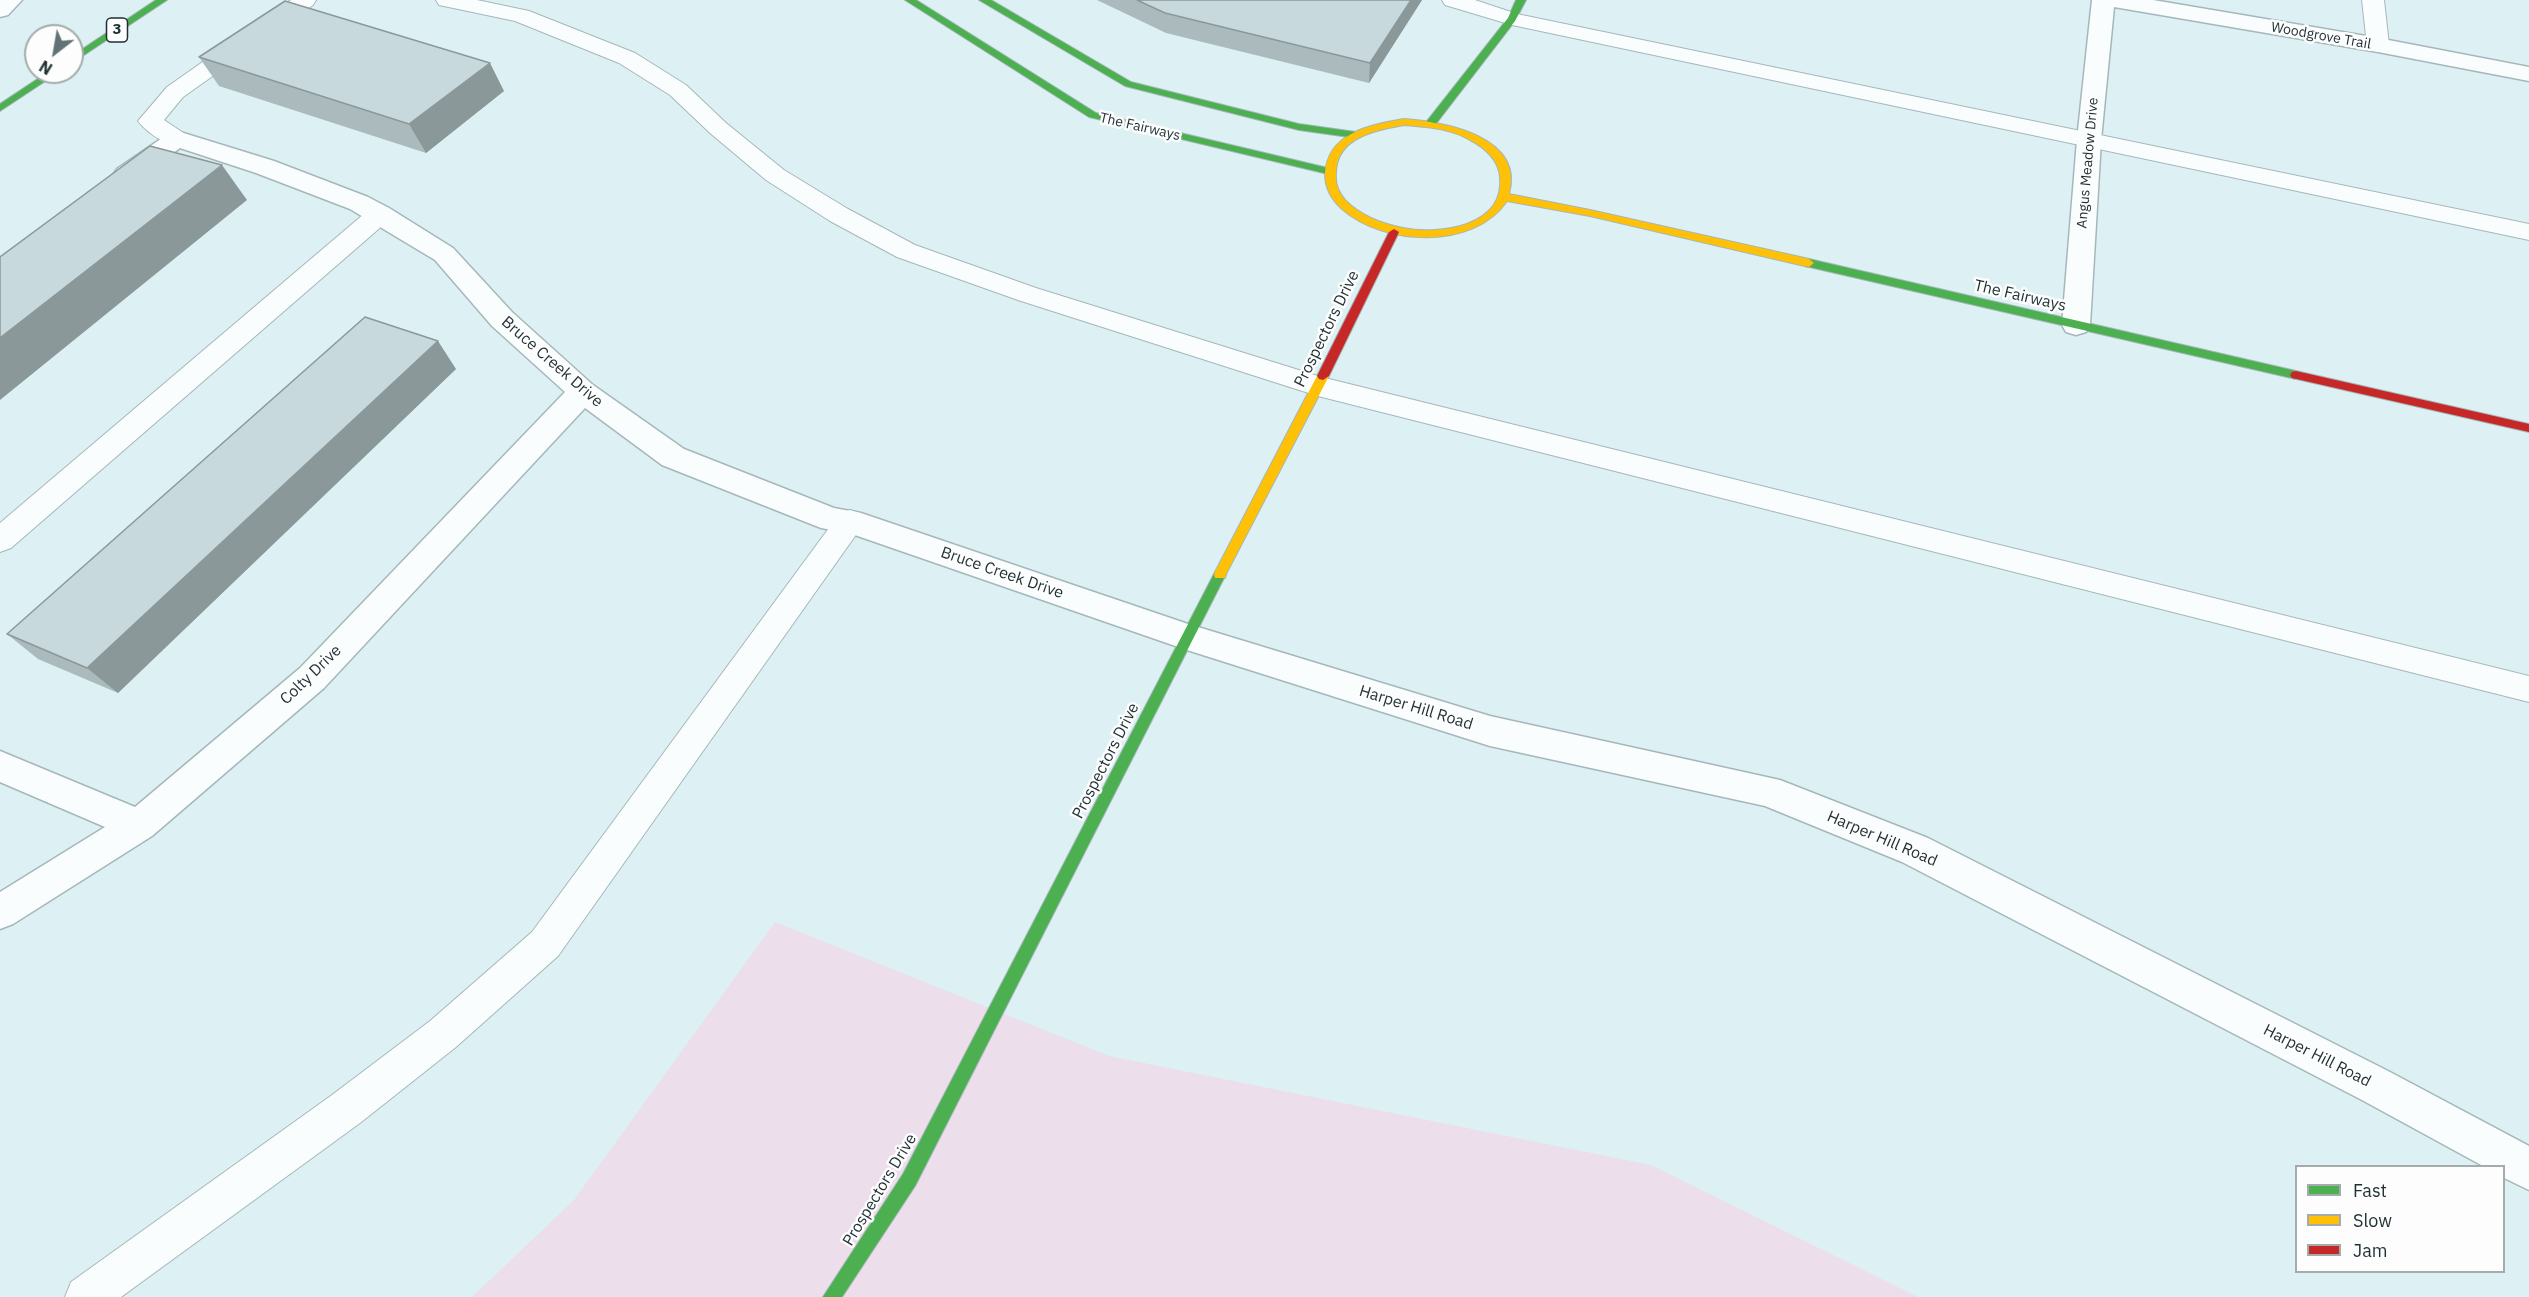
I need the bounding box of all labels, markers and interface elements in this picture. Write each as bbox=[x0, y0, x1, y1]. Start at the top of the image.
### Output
road number: 3 bbox=[106, 18, 128, 42]
street label: Woodgrove Trail bbox=[2270, 19, 2372, 53]
north arrow bbox=[24, 24, 84, 84]
text: N bbox=[36, 56, 56, 79]
street label: Angus Meadow Drive bbox=[2074, 97, 2102, 229]
street label: The Fairways bbox=[1098, 110, 1182, 144]
street label: Prospectors Drive bbox=[1290, 268, 1364, 390]
street label: The Fairways bbox=[1972, 276, 2068, 316]
street label: Bruce Creek Drive bbox=[497, 313, 607, 411]
street label: Bruce Creek Drive bbox=[938, 543, 1066, 603]
street label: Colty Drive bbox=[276, 641, 346, 709]
street label: Harper Hill Road bbox=[1357, 682, 1475, 734]
street label: Prospectors Drive bbox=[1069, 700, 1143, 822]
street label: Harper Hill Road bbox=[1824, 807, 1940, 871]
street label: Harper Hill Road bbox=[2260, 1021, 2374, 1091]
street label: Prospectors Drive bbox=[839, 1131, 921, 1249]
legend bbox=[2295, 1165, 2505, 1273]
text: Fast bbox=[2353, 1179, 2387, 1202]
text: Slow bbox=[2353, 1209, 2392, 1232]
text: Jam bbox=[2353, 1239, 2388, 1262]

